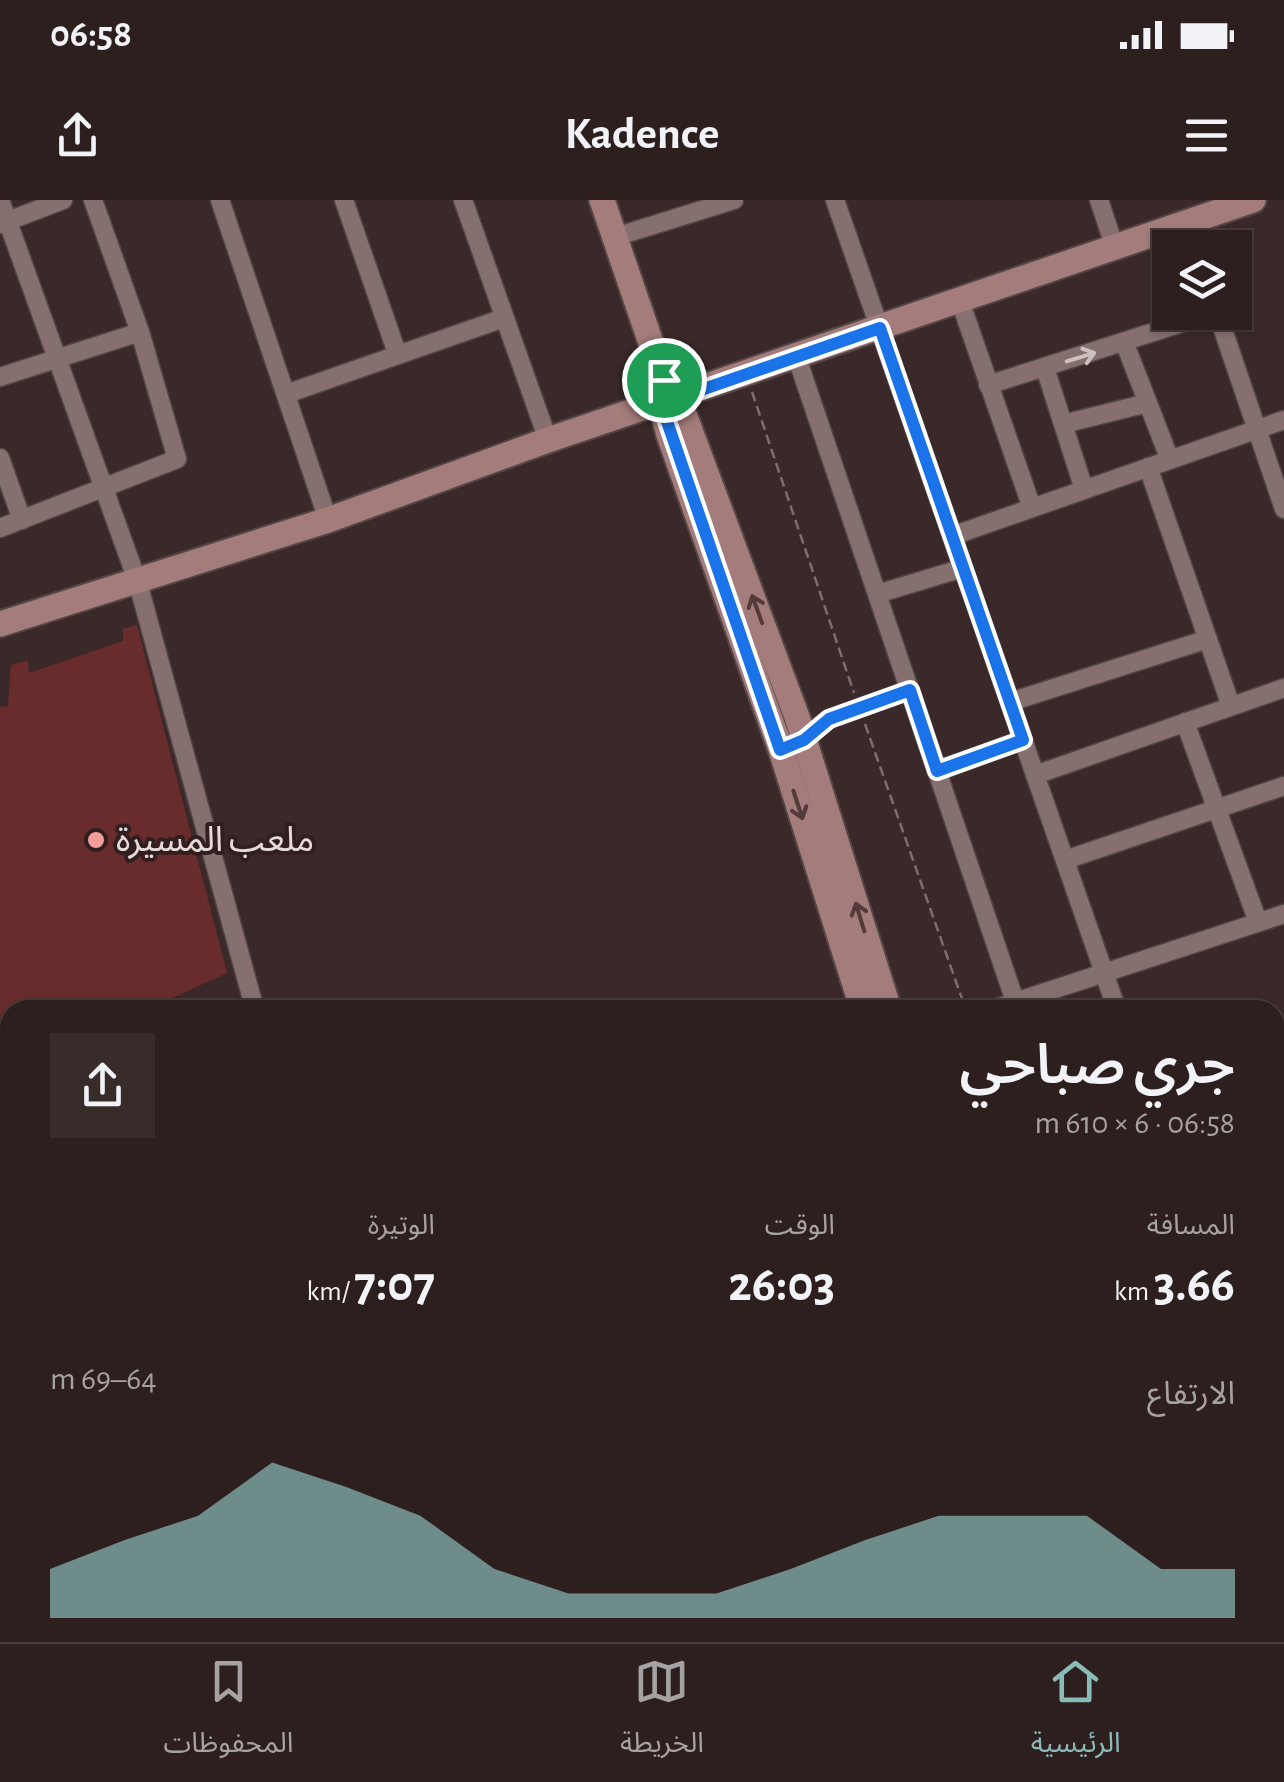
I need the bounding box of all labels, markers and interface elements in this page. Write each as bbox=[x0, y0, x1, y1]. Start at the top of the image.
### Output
text: 06:58 bbox=[50, 16, 132, 54]
icon: share bbox=[50, 108, 105, 163]
icon: menu bbox=[1179, 108, 1234, 163]
text: Kadence bbox=[565, 112, 719, 157]
map controls bbox=[1152, 230, 1252, 330]
button: layers bbox=[1152, 230, 1252, 330]
pin bbox=[622, 338, 707, 423]
one-way arrow bbox=[1065, 347, 1097, 365]
icon: arrive bbox=[637, 353, 692, 408]
one-way arrow bbox=[747, 594, 765, 625]
one-way arrow bbox=[790, 789, 808, 820]
place label: ملعب المسيرة bbox=[116, 823, 314, 859]
marker: ملعب المسيرة bbox=[85, 829, 107, 851]
one-way arrow bbox=[850, 902, 868, 933]
button: share bbox=[50, 1033, 155, 1138]
text: جري صباحي bbox=[960, 1039, 1235, 1094]
text: 06:58 · 6 × 610 m bbox=[1034, 1107, 1235, 1139]
text: الوتيرة bbox=[368, 1212, 435, 1240]
text: الوقت bbox=[765, 1212, 835, 1240]
text: المسافة bbox=[1147, 1212, 1235, 1240]
text: 7:07 bbox=[354, 1260, 435, 1310]
text: 26:03 bbox=[728, 1260, 835, 1310]
text: 3.66 bbox=[1154, 1260, 1235, 1310]
text: /km bbox=[306, 1278, 354, 1306]
text: km bbox=[1114, 1278, 1154, 1306]
text: 64–69 m bbox=[50, 1363, 157, 1395]
text: الارتفاع bbox=[1147, 1378, 1235, 1410]
tab: المحفوظات bbox=[163, 1654, 293, 1773]
tab: الخريطة bbox=[620, 1654, 704, 1773]
tab: الرئيسية bbox=[1031, 1654, 1121, 1773]

